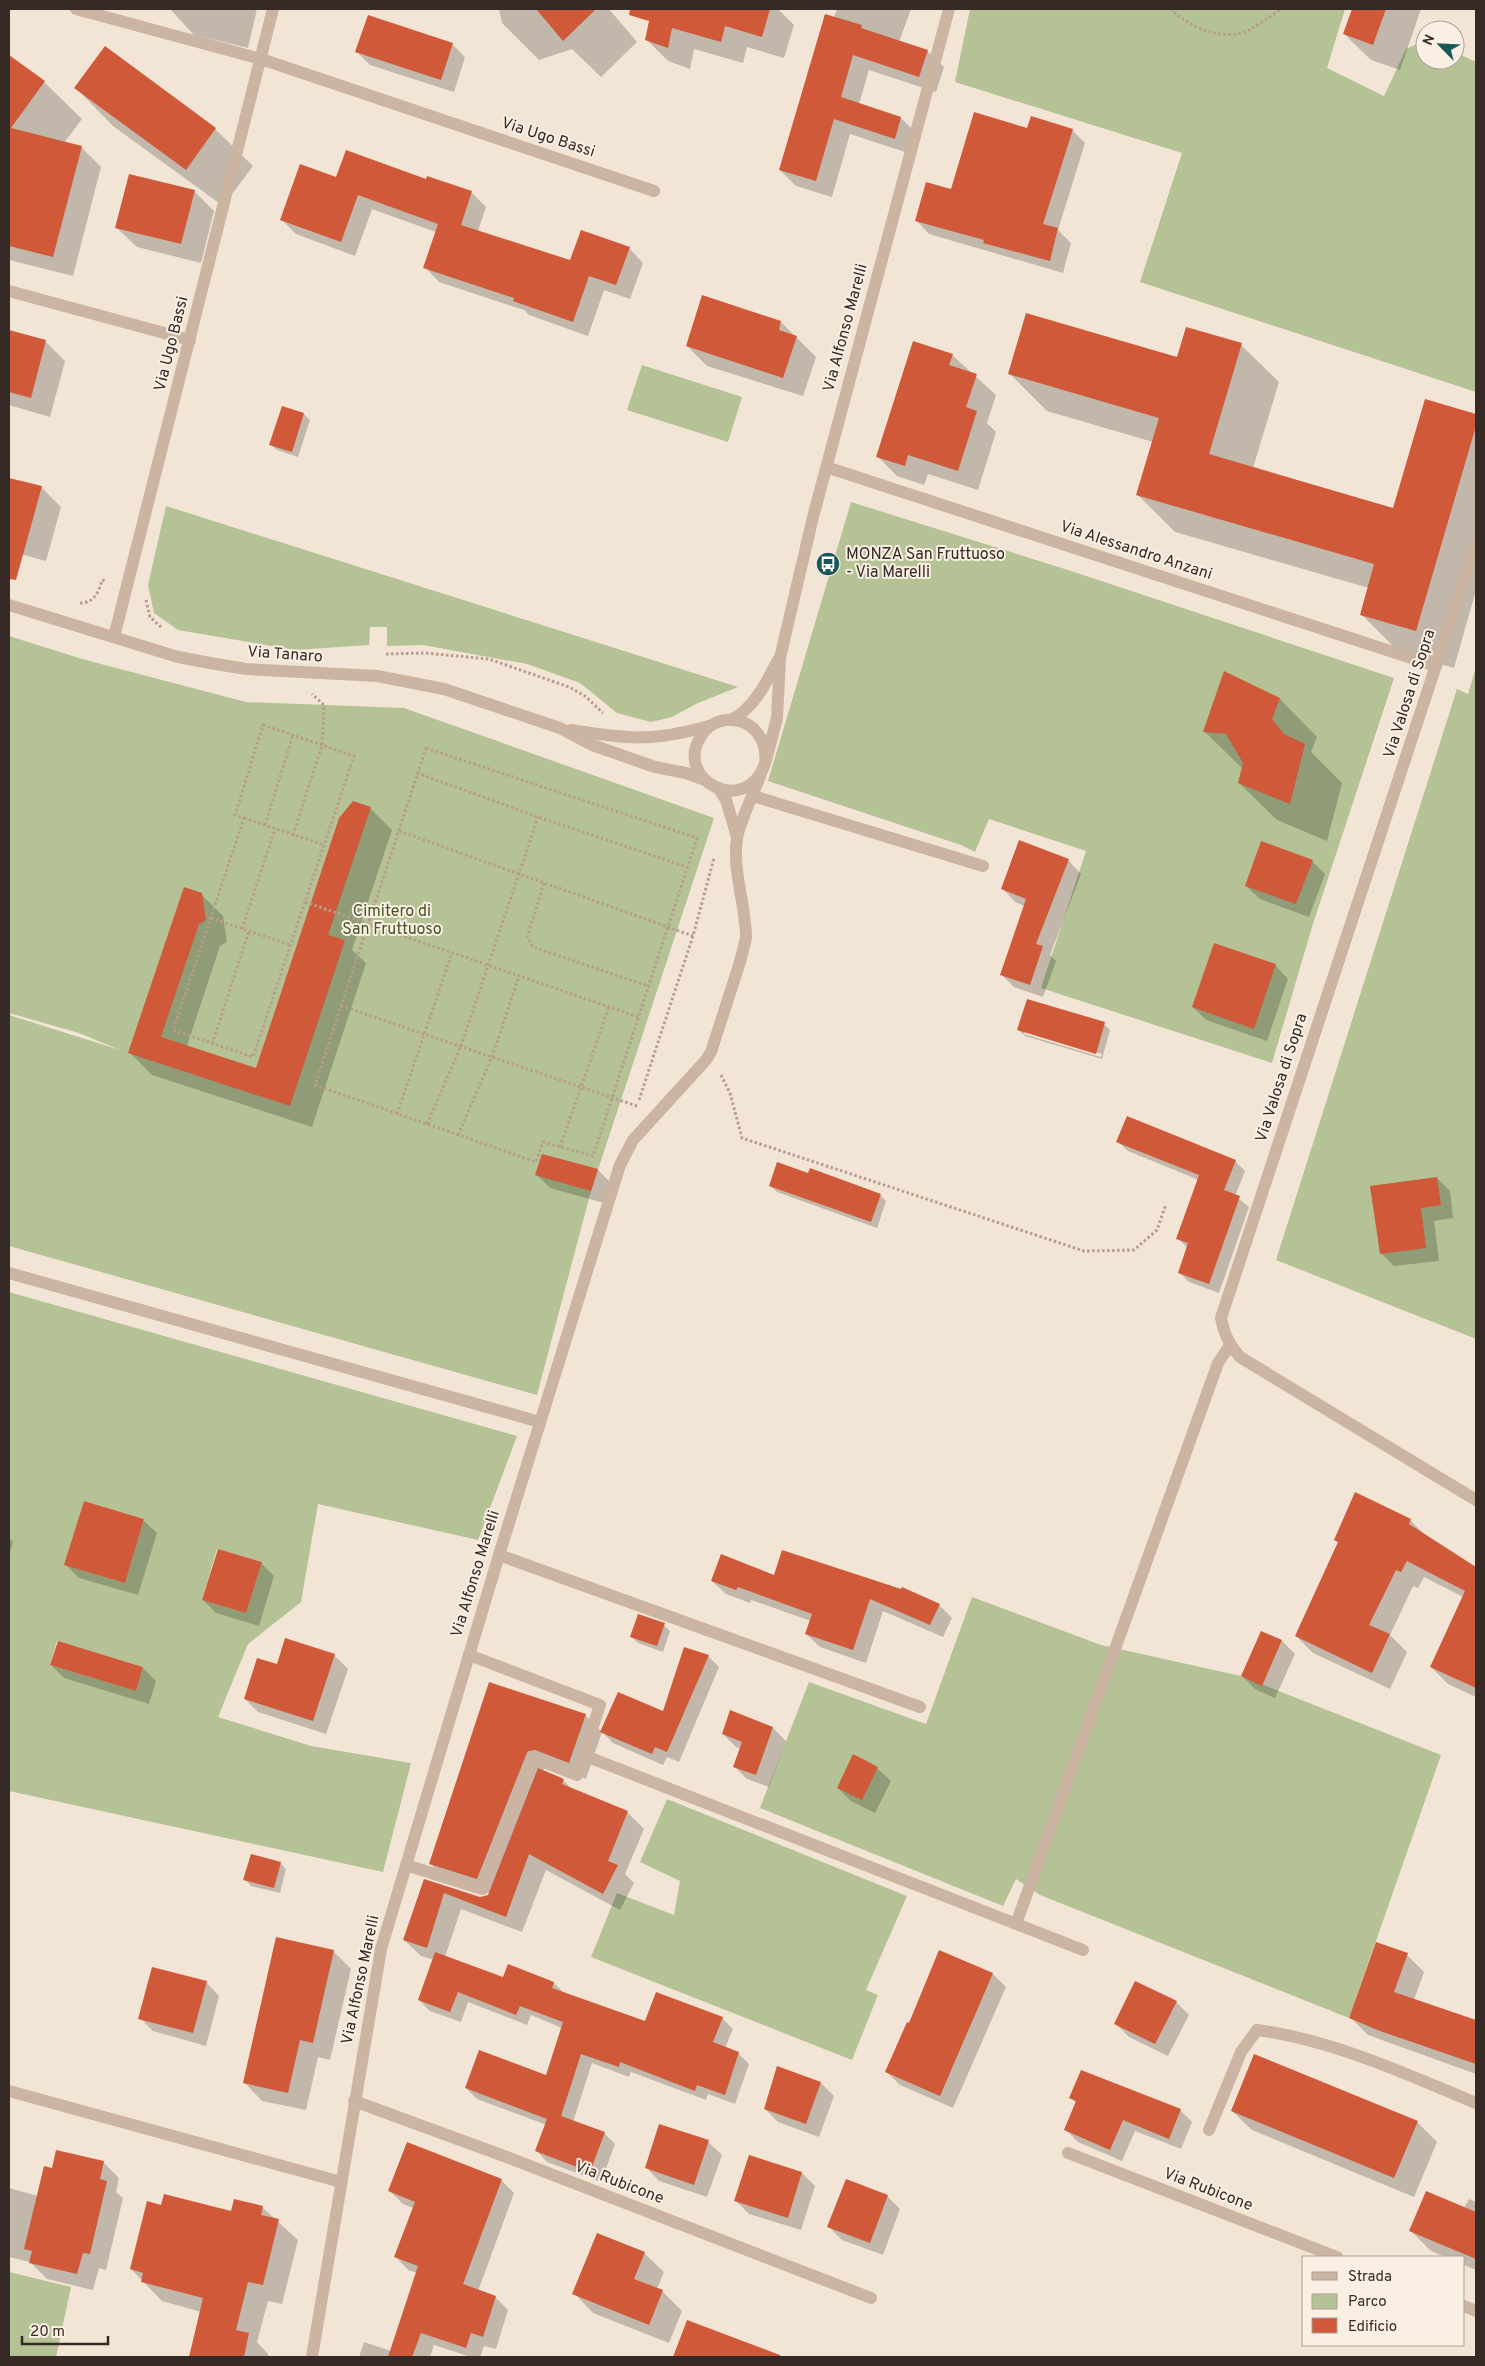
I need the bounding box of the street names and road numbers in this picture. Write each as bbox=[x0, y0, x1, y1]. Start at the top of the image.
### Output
street label: Via Ugo Bassi bbox=[499, 113, 597, 163]
street label: Via Alfonso Marelli bbox=[819, 262, 873, 394]
street label: Via Ugo Bassi bbox=[151, 294, 193, 394]
street label: Via Alessandro Anzani bbox=[1057, 517, 1215, 585]
street label: Via Valosa di Sopra bbox=[1380, 627, 1440, 761]
street label: Via Tanaro bbox=[247, 642, 323, 668]
street label: Via Valosa di Sopra bbox=[1252, 1011, 1312, 1145]
street label: Via Alfonso Marelli bbox=[447, 1508, 505, 1640]
street label: Via Alfonso Marelli bbox=[338, 1913, 384, 2047]
street label: Via Rubicone bbox=[572, 2157, 666, 2209]
street label: Via Rubicone bbox=[1161, 2164, 1255, 2216]

